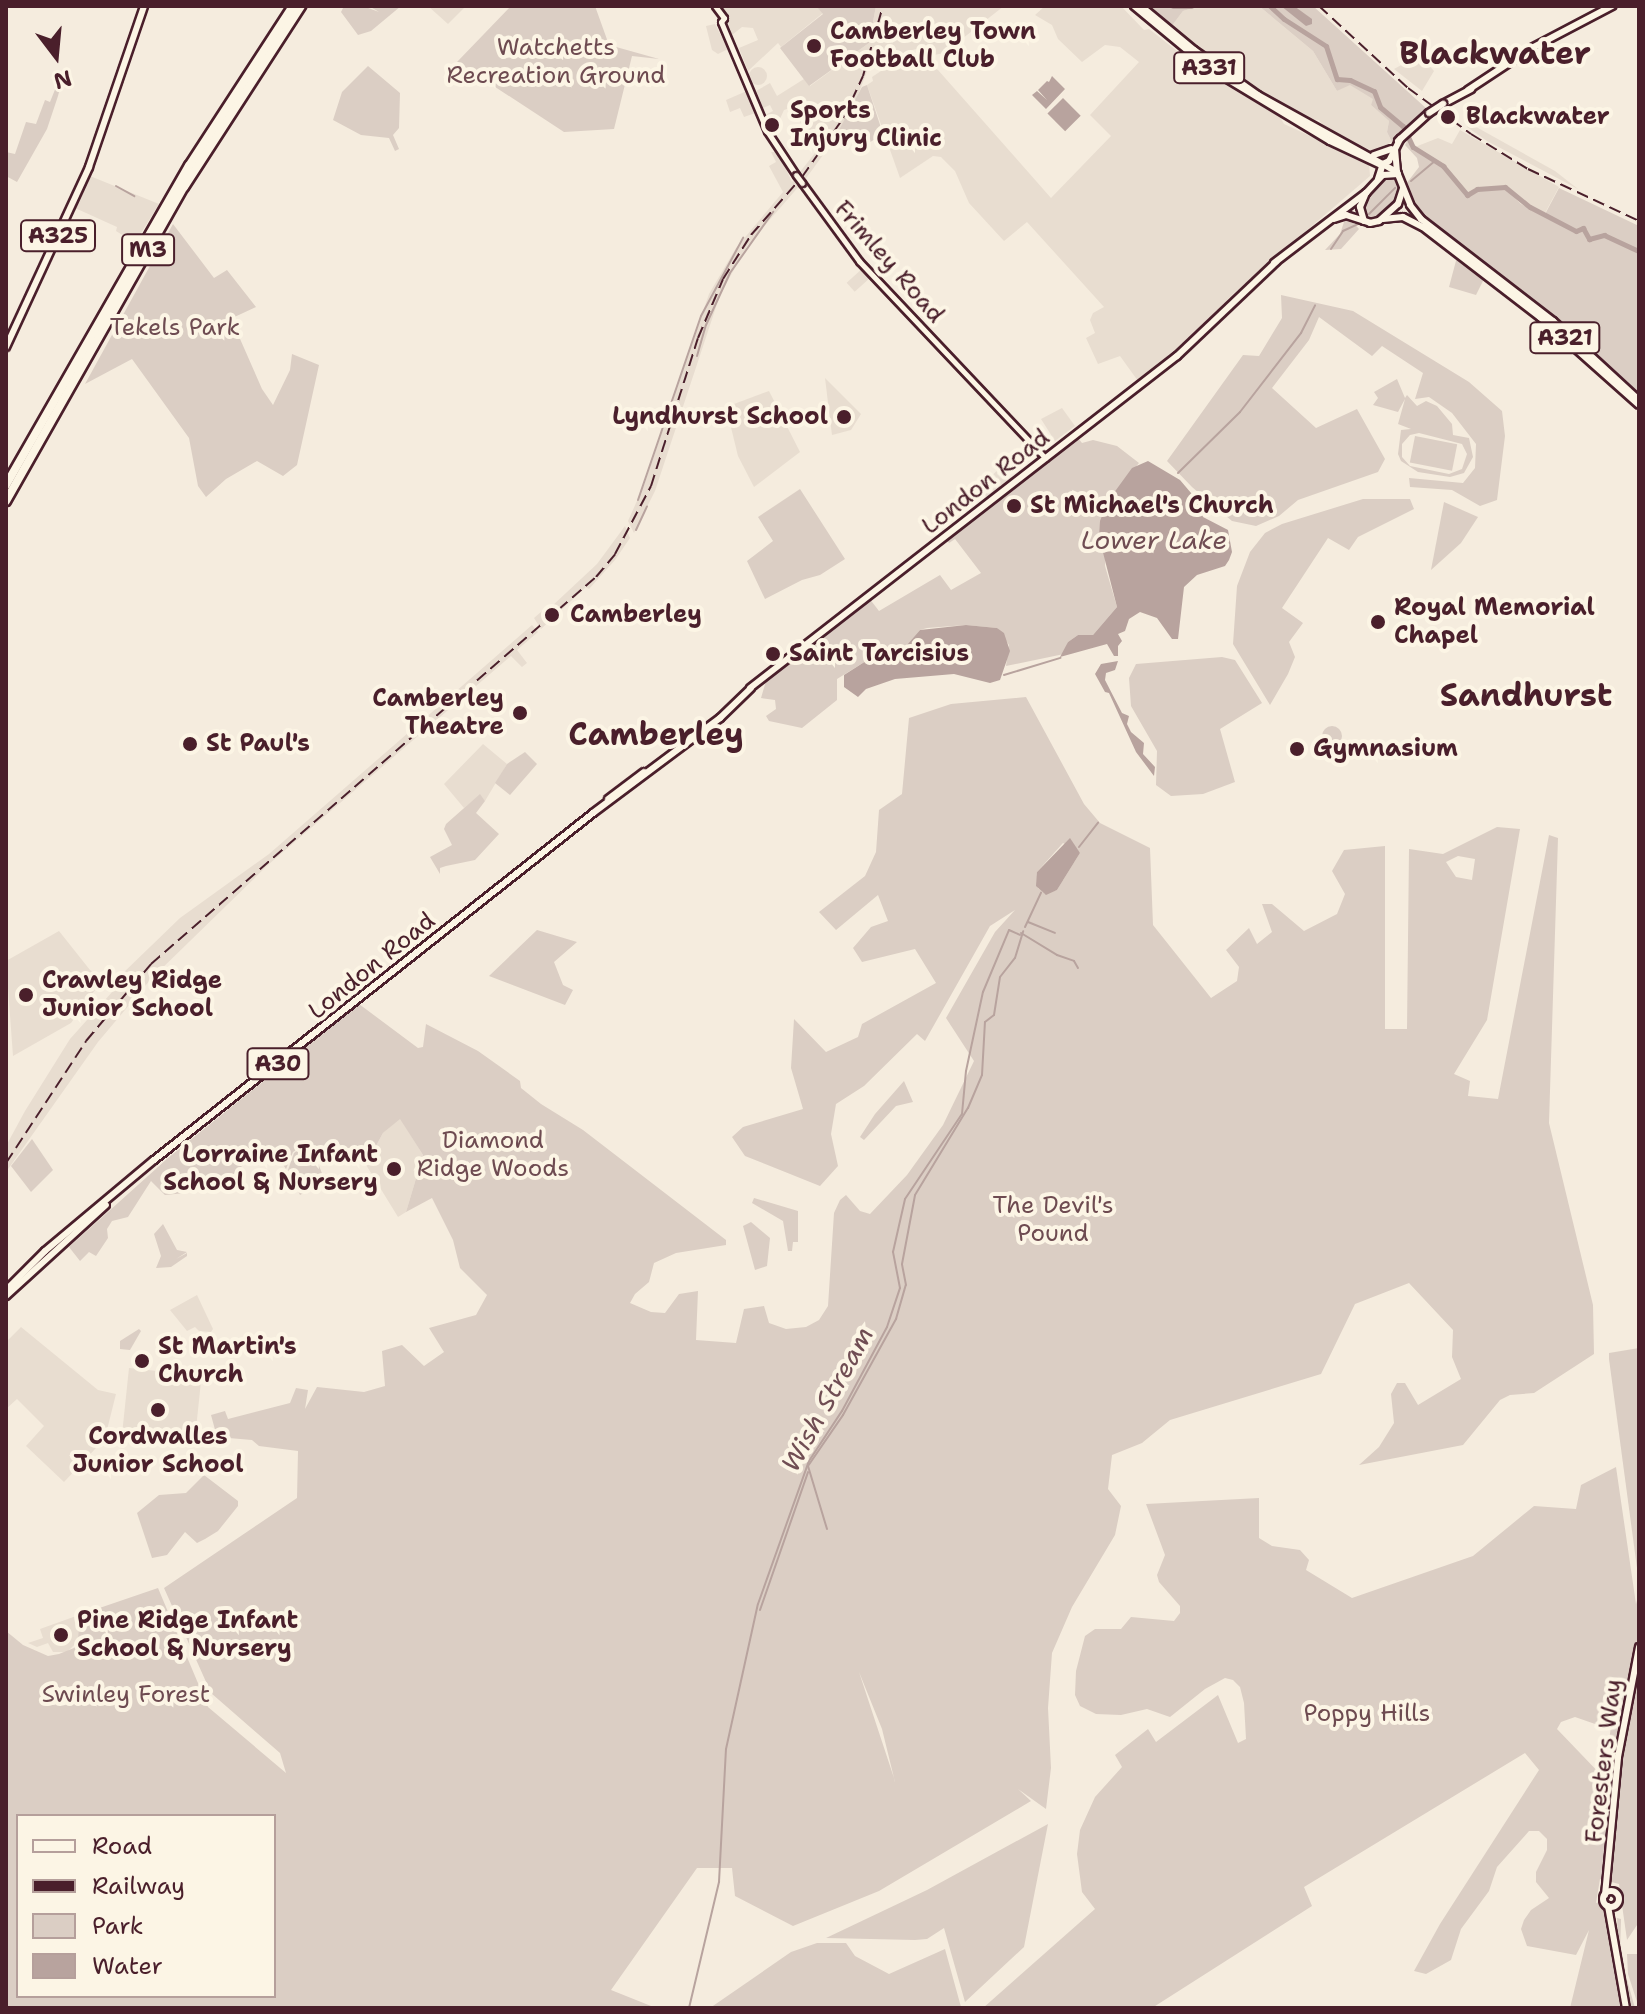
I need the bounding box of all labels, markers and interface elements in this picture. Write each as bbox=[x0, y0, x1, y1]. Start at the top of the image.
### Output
north arrow bbox=[16, 16, 96, 96]
place label: Camberley Town Football Club bbox=[830, 18, 1036, 74]
park label: Watchetts Recreation Ground bbox=[446, 34, 666, 90]
district label: Blackwater bbox=[1399, 34, 1591, 72]
marker: Camberley Town Football Club bbox=[805, 37, 823, 55]
road number: A331 bbox=[1173, 50, 1245, 86]
text: N bbox=[50, 63, 75, 96]
place label: Sports Injury Clinic bbox=[790, 97, 942, 153]
place label: Blackwater bbox=[1466, 103, 1610, 131]
marker: Blackwater bbox=[1437, 106, 1459, 128]
marker: Sports Injury Clinic bbox=[761, 114, 783, 136]
street label: Frimley Road bbox=[828, 195, 950, 329]
road number: A325 bbox=[20, 218, 96, 254]
road number: M3 bbox=[120, 232, 176, 268]
park label: Tekels Park bbox=[110, 314, 240, 342]
road number: A321 bbox=[1529, 320, 1601, 356]
place label: Lyndhurst School bbox=[612, 403, 828, 431]
marker: Lyndhurst School bbox=[835, 408, 853, 426]
street label: London Road bbox=[916, 423, 1056, 541]
place label: St Michael's Church bbox=[1030, 492, 1274, 520]
marker: St Michael's Church bbox=[1005, 497, 1023, 515]
water label: Lower Lake bbox=[1081, 524, 1227, 556]
place label: Royal Memorial Chapel bbox=[1394, 594, 1595, 650]
place label: Camberley bbox=[570, 601, 702, 629]
marker: Camberley bbox=[541, 604, 563, 626]
marker: Royal Memorial Chapel bbox=[1369, 613, 1387, 631]
place label: Saint Tarcisius bbox=[789, 640, 969, 668]
marker: Saint Tarcisius bbox=[764, 645, 782, 663]
district label: Sandhurst bbox=[1440, 676, 1612, 714]
place label: Camberley Theatre bbox=[372, 685, 504, 741]
marker: Camberley Theatre bbox=[511, 704, 529, 722]
district label: Camberley bbox=[568, 715, 744, 753]
place label: St Paul's bbox=[206, 730, 310, 758]
marker: St Paul's bbox=[181, 735, 199, 753]
place label: Gymnasium bbox=[1313, 735, 1458, 763]
marker: Gymnasium bbox=[1288, 740, 1306, 758]
street label: London Road bbox=[303, 906, 441, 1026]
place label: Crawley Ridge Junior School bbox=[42, 967, 222, 1023]
marker: Crawley Ridge Junior School bbox=[17, 986, 35, 1004]
road number: A30 bbox=[246, 1046, 310, 1082]
park label: Diamond Ridge Woods bbox=[417, 1127, 569, 1183]
place label: Lorraine Infant School & Nursery bbox=[163, 1141, 378, 1197]
marker: Lorraine Infant School & Nursery bbox=[385, 1160, 403, 1178]
park label: The Devil's Pound bbox=[992, 1192, 1114, 1248]
water label: Wish Stream bbox=[774, 1321, 880, 1477]
place label: St Martin's Church bbox=[158, 1333, 297, 1389]
marker: St Martin's Church bbox=[133, 1352, 151, 1370]
marker: Cordwalles Junior School bbox=[149, 1401, 167, 1419]
place label: Cordwalles Junior School bbox=[73, 1423, 243, 1479]
place label: Pine Ridge Infant School & Nursery bbox=[77, 1607, 298, 1663]
marker: Pine Ridge Infant School & Nursery bbox=[52, 1626, 70, 1644]
street label: Foresters Way bbox=[1580, 1677, 1628, 1845]
park label: Swinley Forest bbox=[42, 1681, 210, 1709]
park label: Poppy Hills bbox=[1304, 1700, 1430, 1728]
legend bbox=[16, 1814, 276, 1998]
text: Road bbox=[92, 1830, 152, 1862]
text: Railway bbox=[92, 1870, 185, 1902]
text: Park bbox=[92, 1910, 144, 1942]
text: Water bbox=[92, 1950, 163, 1982]

